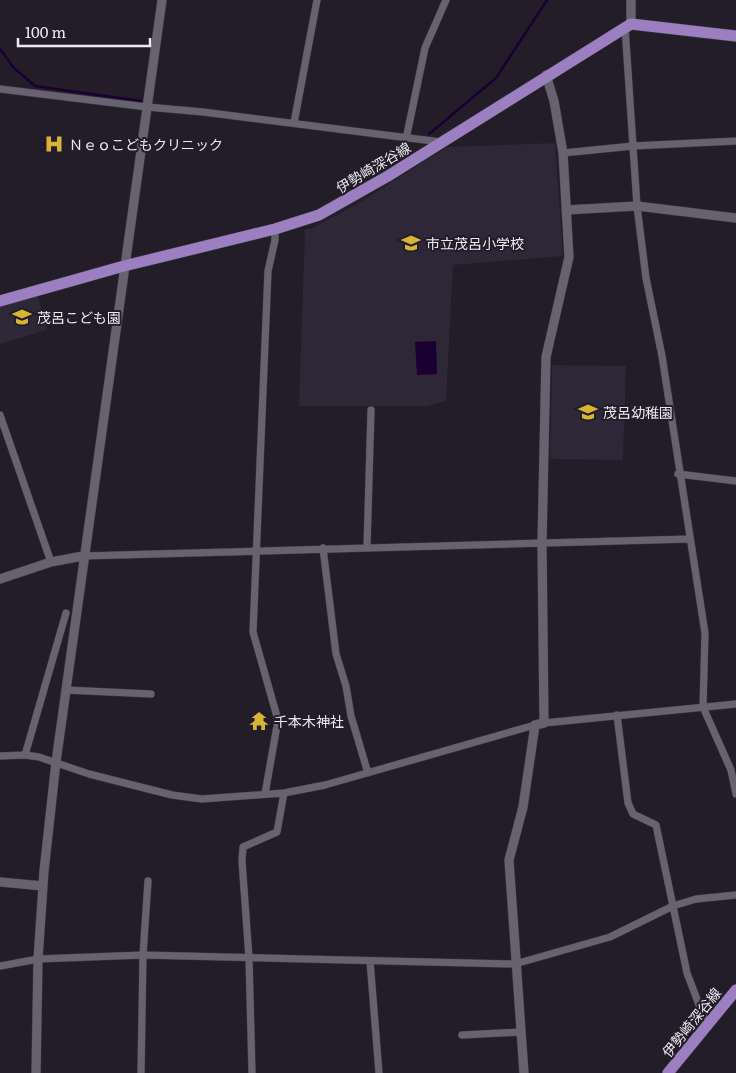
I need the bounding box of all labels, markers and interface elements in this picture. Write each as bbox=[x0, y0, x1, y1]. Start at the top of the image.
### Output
scale bar bbox=[18, 15, 150, 47]
text: 100 m bbox=[25, 20, 66, 43]
hospital icon: Ｎｅｏこどもクリニック bbox=[43, 133, 65, 155]
place label: Ｎｅｏこどもクリニック bbox=[69, 134, 223, 154]
street label: 伊勢崎深谷線 bbox=[332, 137, 414, 197]
school or university icon: 市立茂呂小学校 bbox=[400, 232, 422, 254]
place label: 市立茂呂小学校 bbox=[426, 233, 524, 253]
school or university icon: 茂呂こども園 bbox=[11, 306, 33, 328]
place label: 茂呂こども園 bbox=[37, 307, 121, 327]
school or university icon: 茂呂幼稚園 bbox=[577, 401, 599, 423]
place label: 茂呂幼稚園 bbox=[603, 402, 673, 422]
temple icon: 千本木神社 bbox=[248, 710, 270, 732]
place label: 千本木神社 bbox=[274, 711, 344, 731]
street label: 伊勢崎深谷線 bbox=[657, 983, 725, 1061]

